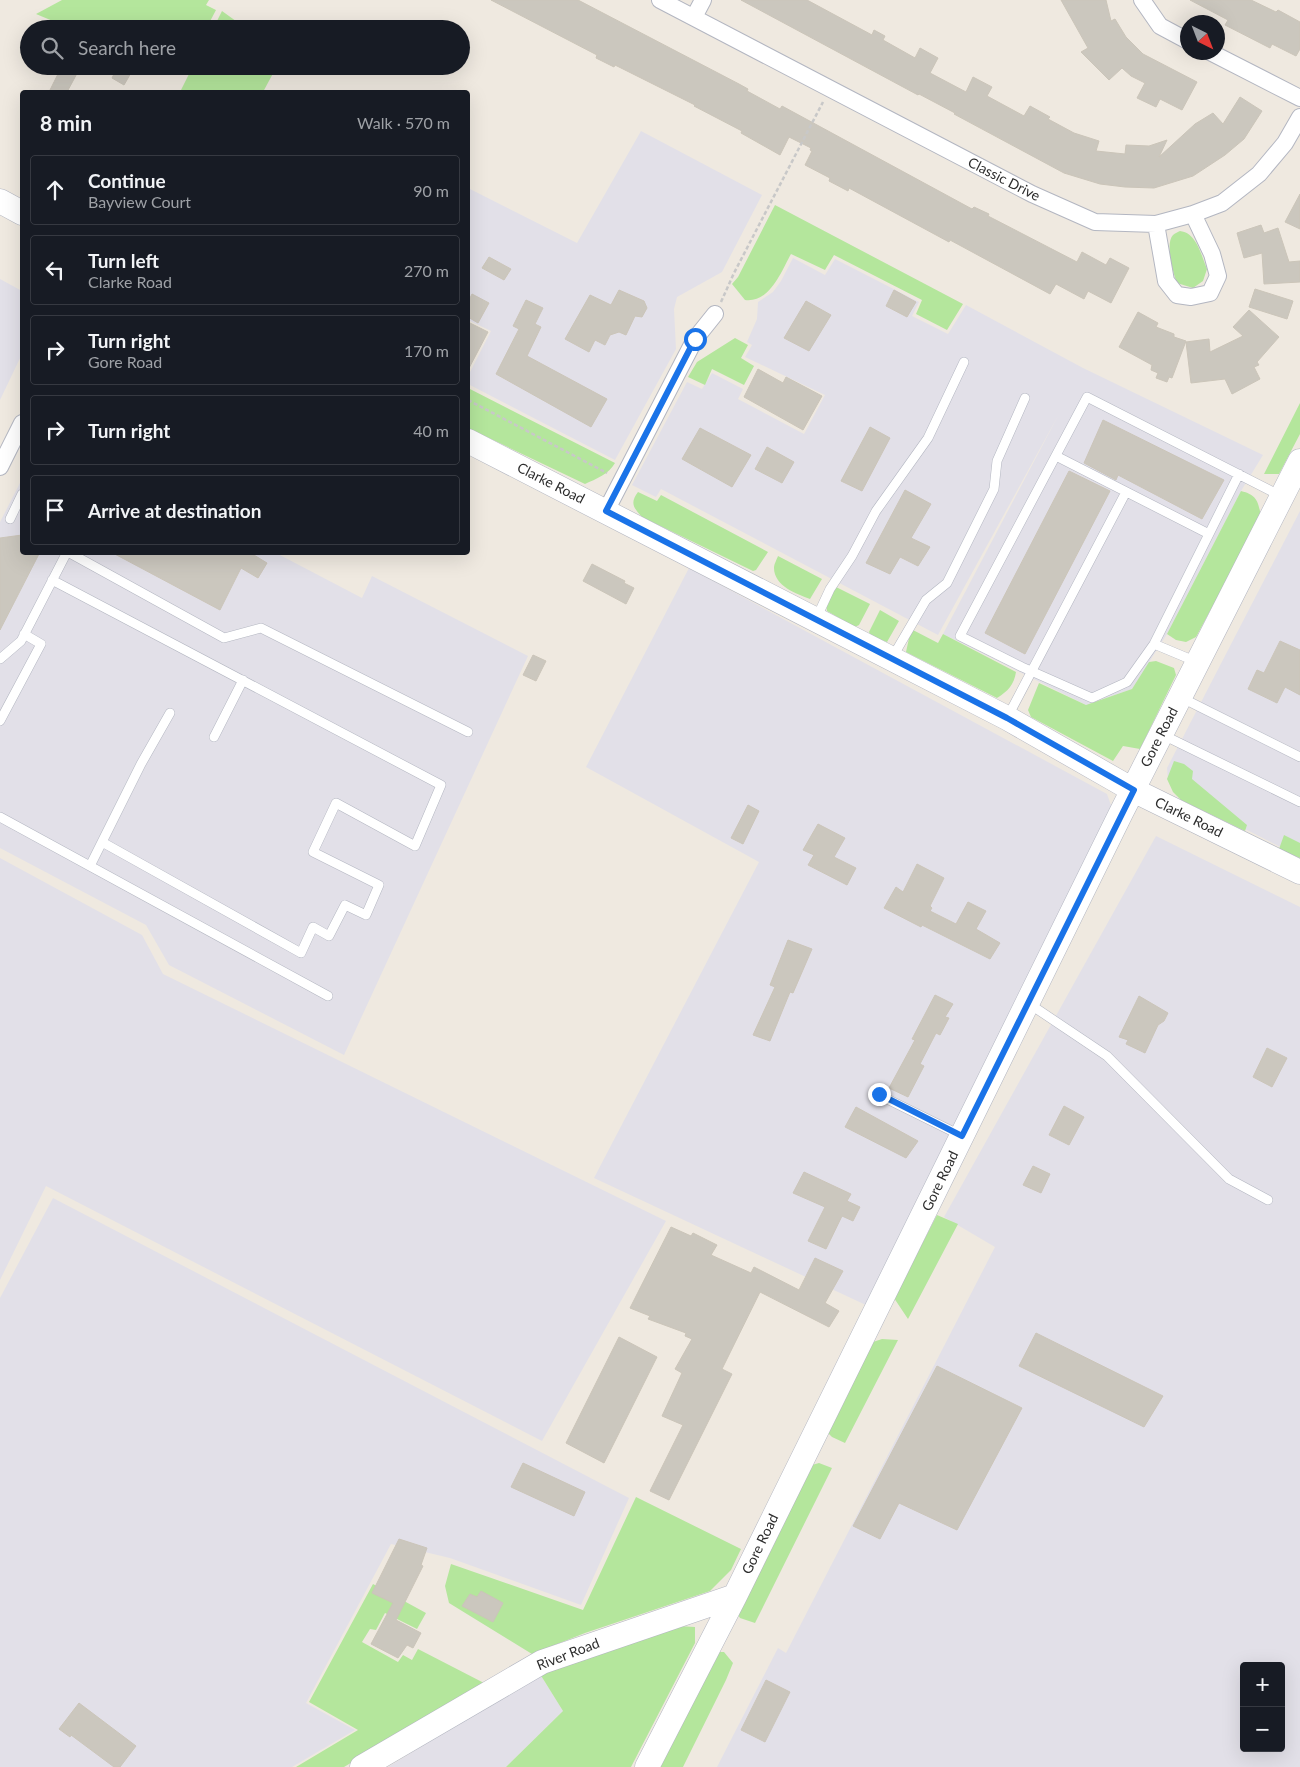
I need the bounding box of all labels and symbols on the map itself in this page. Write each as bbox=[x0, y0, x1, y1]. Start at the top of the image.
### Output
north arrow bbox=[1180, 15, 1225, 60]
street label: Classic Drive bbox=[965, 153, 1043, 204]
route start bbox=[684, 328, 707, 351]
street label: Clarke Road bbox=[515, 458, 588, 507]
street label: Gore Road bbox=[1136, 704, 1181, 770]
street label: Clarke Road bbox=[1152, 793, 1226, 840]
route end bbox=[868, 1083, 891, 1106]
street label: Gore Road bbox=[918, 1148, 961, 1214]
street label: Gore Road bbox=[738, 1511, 781, 1577]
street label: River Road bbox=[534, 1634, 602, 1673]

